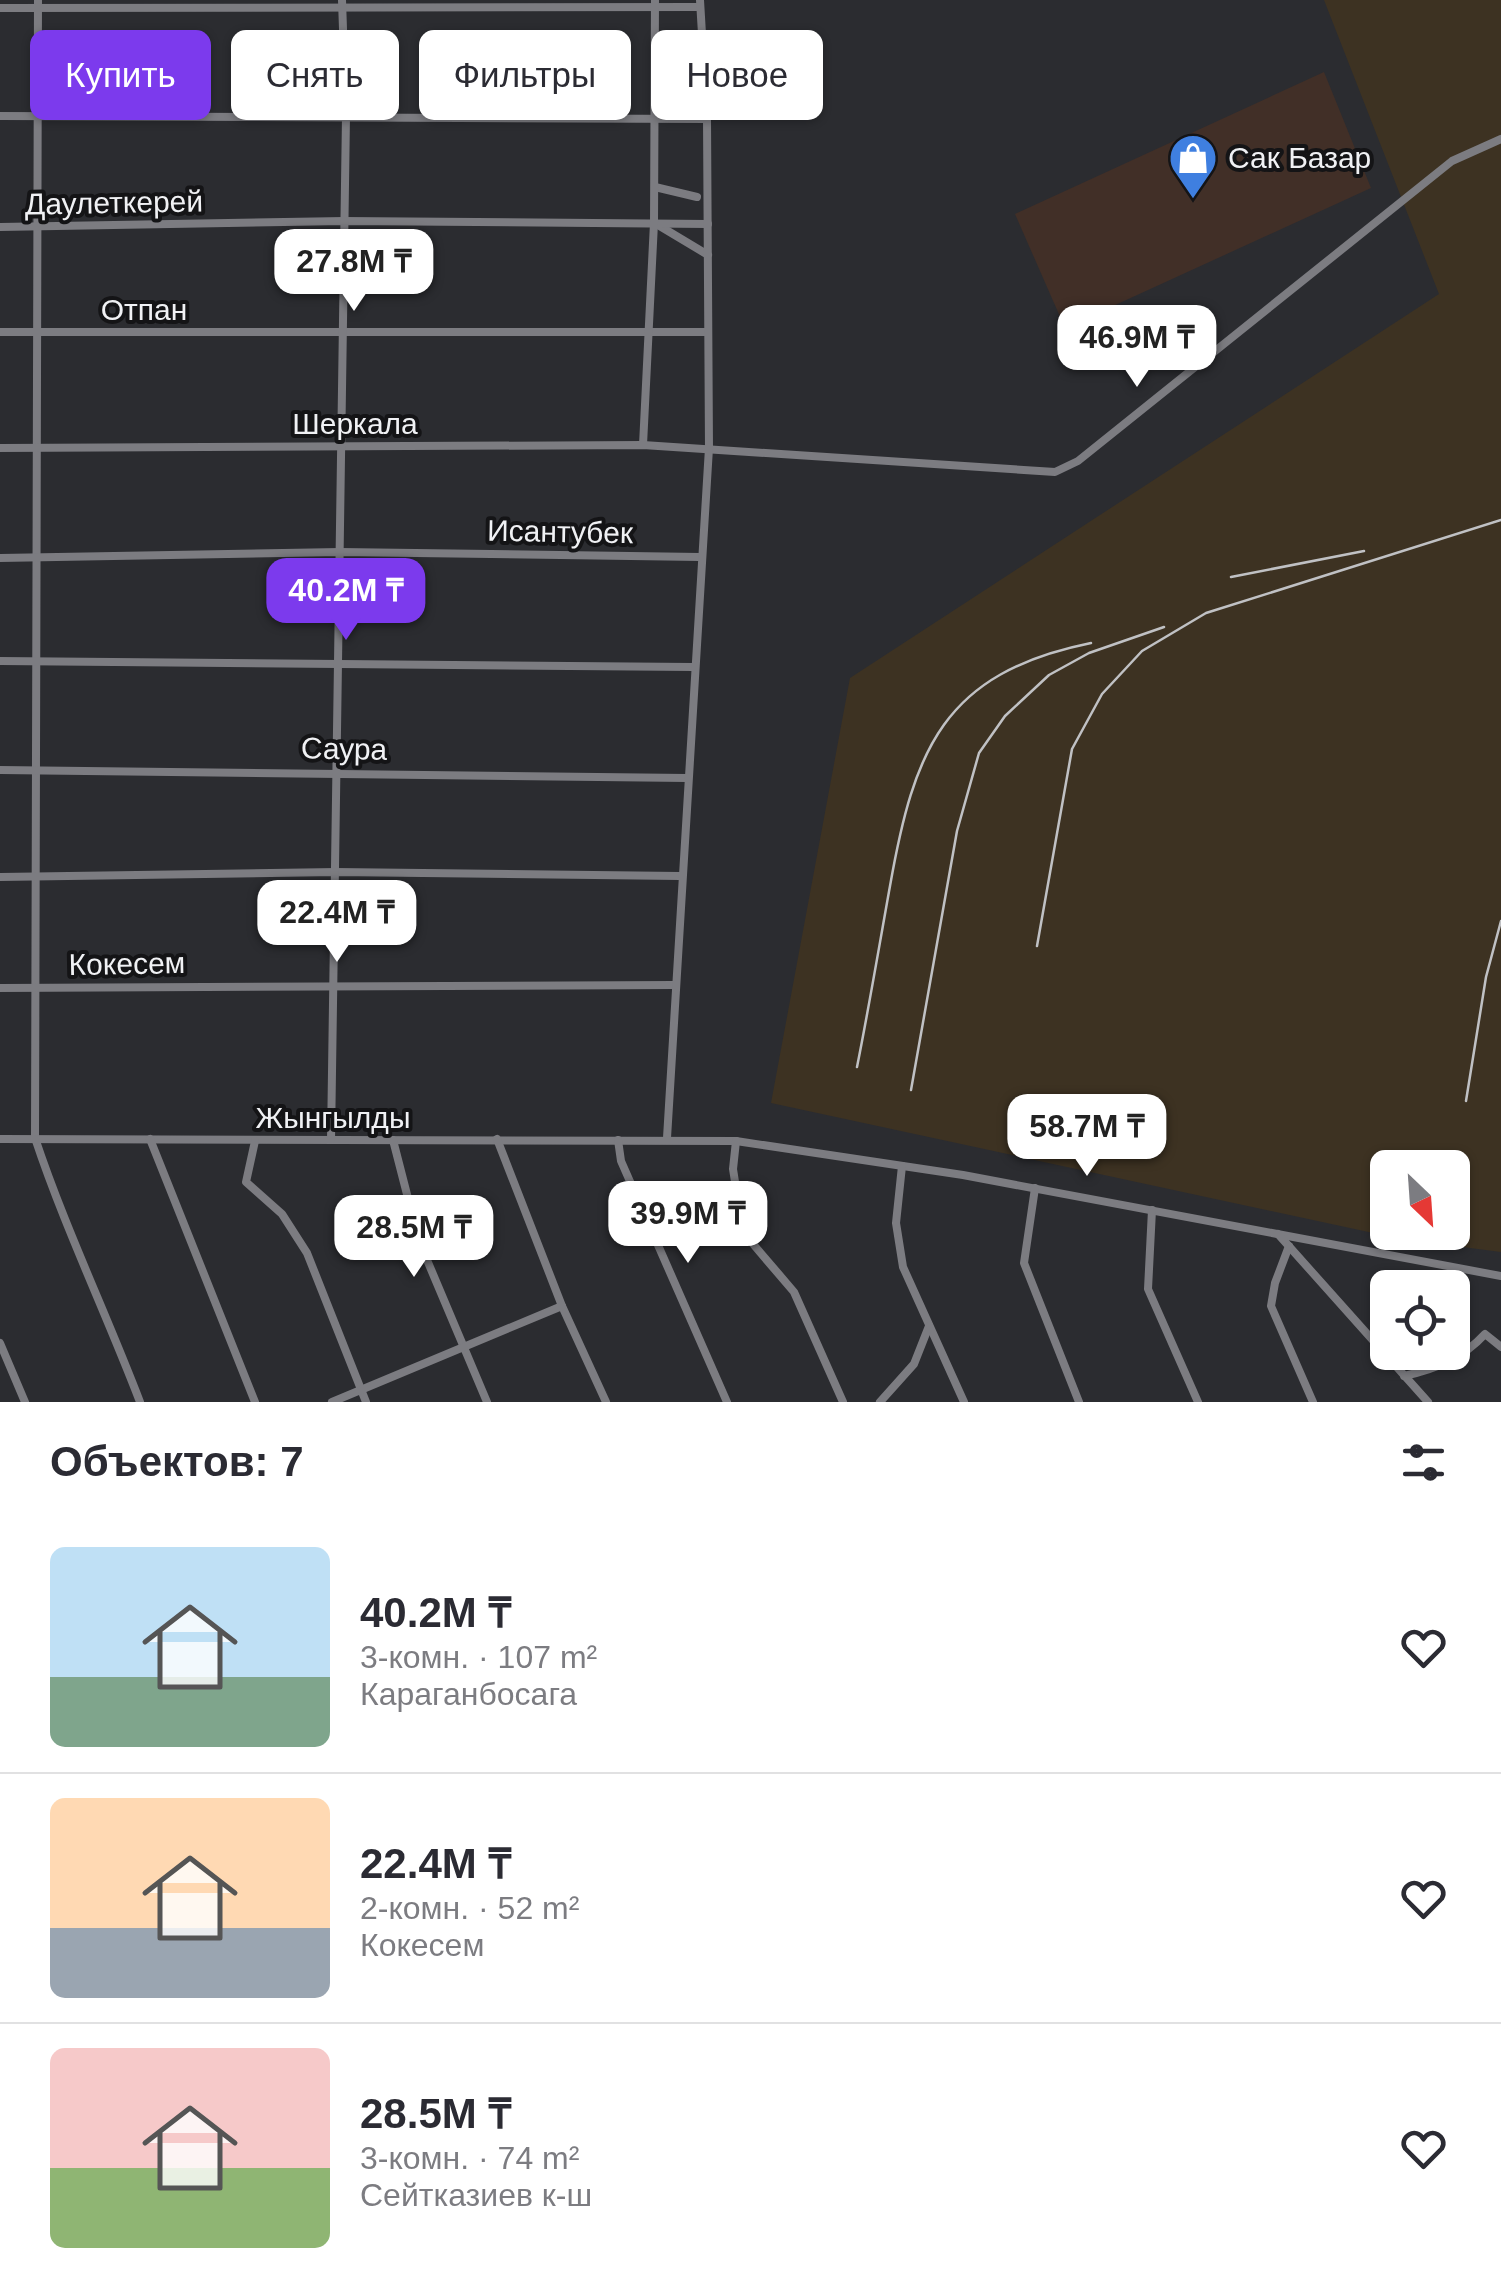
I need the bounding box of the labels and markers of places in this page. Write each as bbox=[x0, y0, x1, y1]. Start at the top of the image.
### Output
shop icon: Сак Базар bbox=[1167, 132, 1219, 200]
place label: Сак Базар bbox=[1228, 141, 1371, 174]
pin: 27.8M ₸ bbox=[262, 229, 446, 314]
pin: 46.9M ₸ bbox=[1045, 305, 1229, 390]
pin: 40.2M ₸ bbox=[254, 558, 438, 643]
pin: 22.4M ₸ bbox=[245, 880, 429, 965]
pin: 58.7M ₸ bbox=[995, 1094, 1179, 1179]
pin: 39.9M ₸ bbox=[596, 1181, 780, 1266]
pin: 28.5M ₸ bbox=[322, 1195, 506, 1280]

